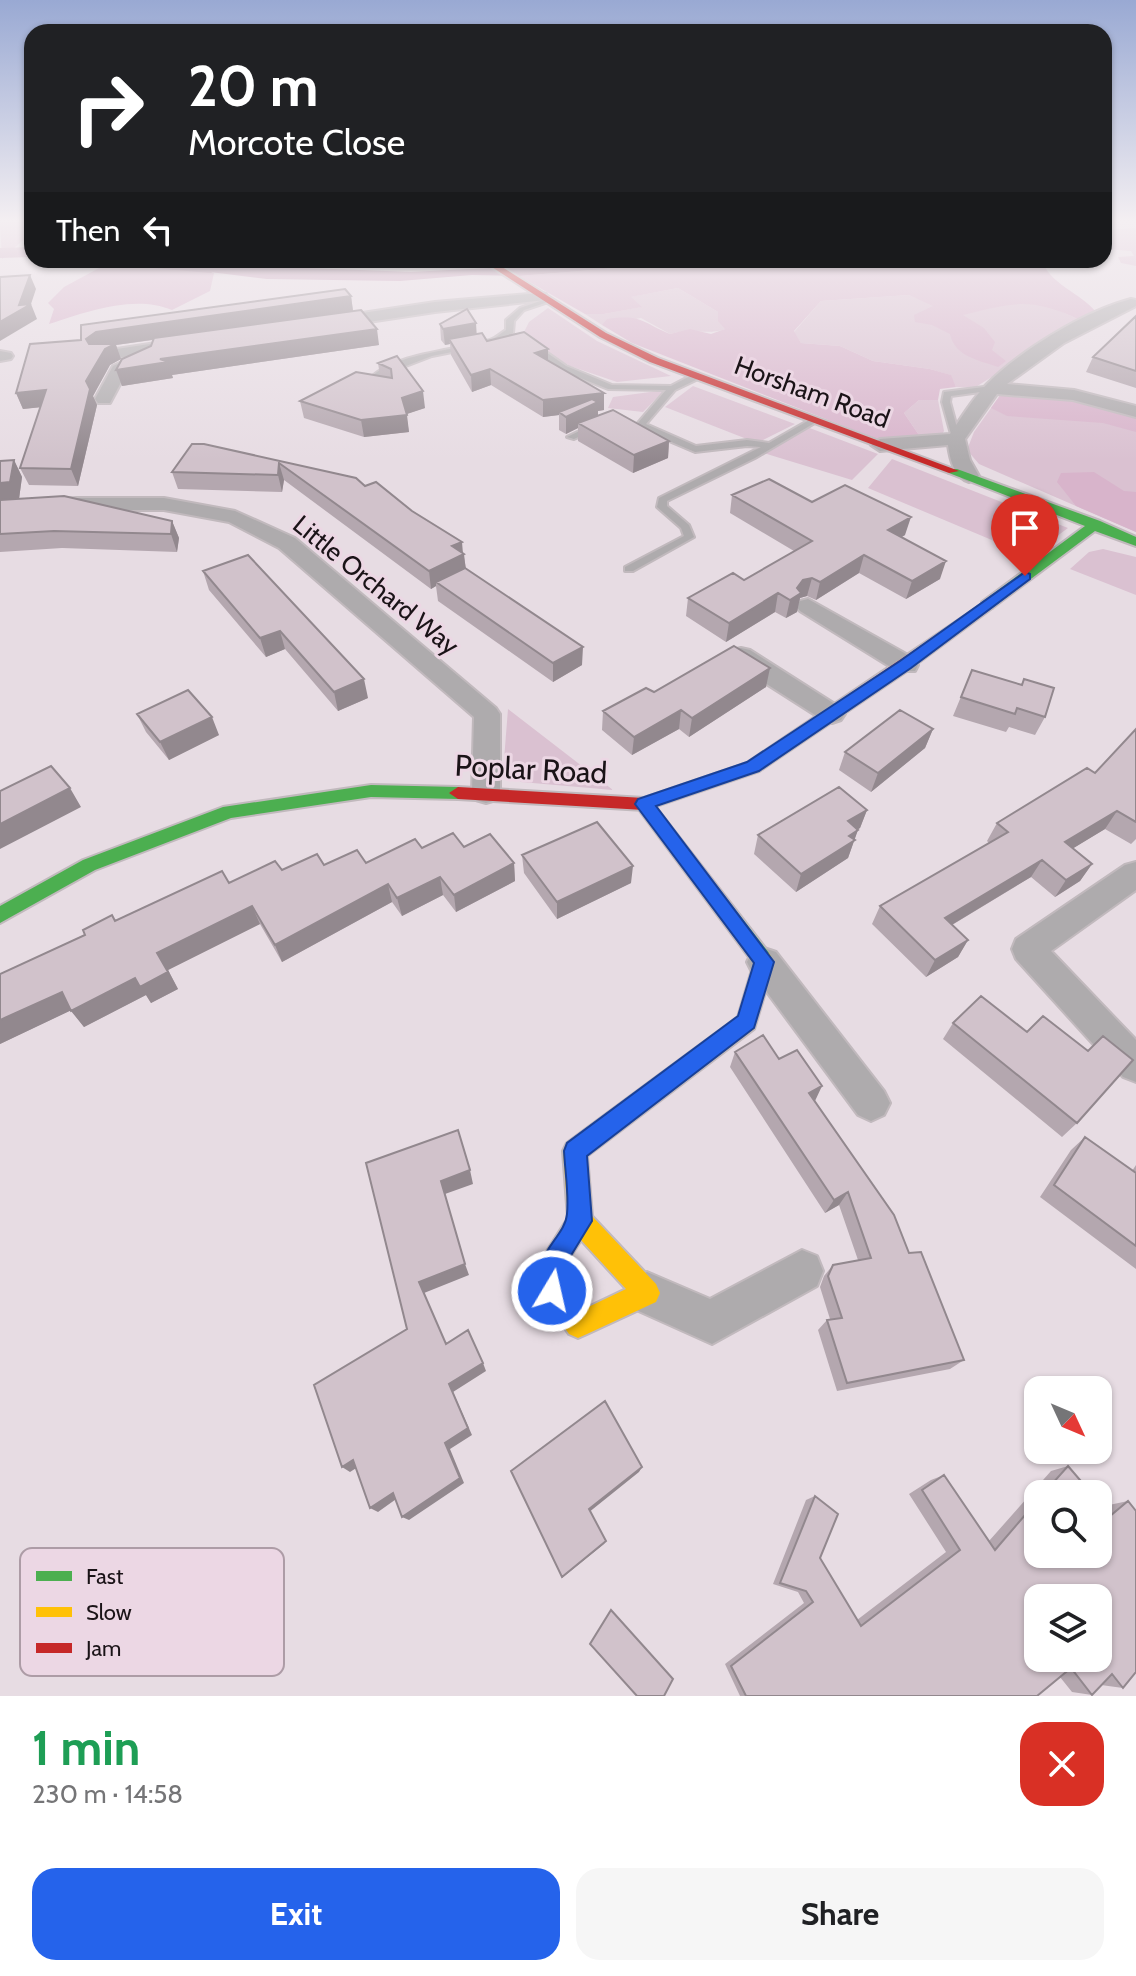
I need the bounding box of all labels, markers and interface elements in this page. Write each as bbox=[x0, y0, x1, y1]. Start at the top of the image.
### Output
text: 20 m bbox=[188, 52, 318, 120]
icon: right bbox=[56, 56, 160, 160]
text: Morcote Close bbox=[188, 120, 405, 164]
icon: left bbox=[136, 208, 180, 252]
text: Then bbox=[56, 212, 120, 249]
street label: Horsham Road bbox=[730, 349, 894, 435]
pin bbox=[991, 494, 1059, 576]
icon: arrive bbox=[1003, 506, 1047, 550]
street label: Little Orchard Way bbox=[287, 508, 465, 662]
street label: Poplar Road bbox=[454, 747, 608, 791]
position arrow bbox=[510, 1249, 594, 1333]
north arrow bbox=[1024, 1376, 1112, 1464]
map controls bbox=[1024, 1376, 1112, 1672]
button: search bbox=[1024, 1480, 1112, 1568]
legend bbox=[20, 1548, 284, 1676]
text: Fast bbox=[86, 1563, 124, 1590]
button: layers bbox=[1024, 1584, 1112, 1672]
text: Slow bbox=[86, 1599, 132, 1626]
text: Jam bbox=[85, 1635, 121, 1662]
text: 1 min bbox=[32, 1719, 140, 1777]
button: close bbox=[1020, 1722, 1104, 1806]
text: 230 m · 14:58 bbox=[32, 1778, 183, 1810]
button: Exit bbox=[32, 1868, 560, 1960]
button: Share bbox=[576, 1868, 1104, 1960]

